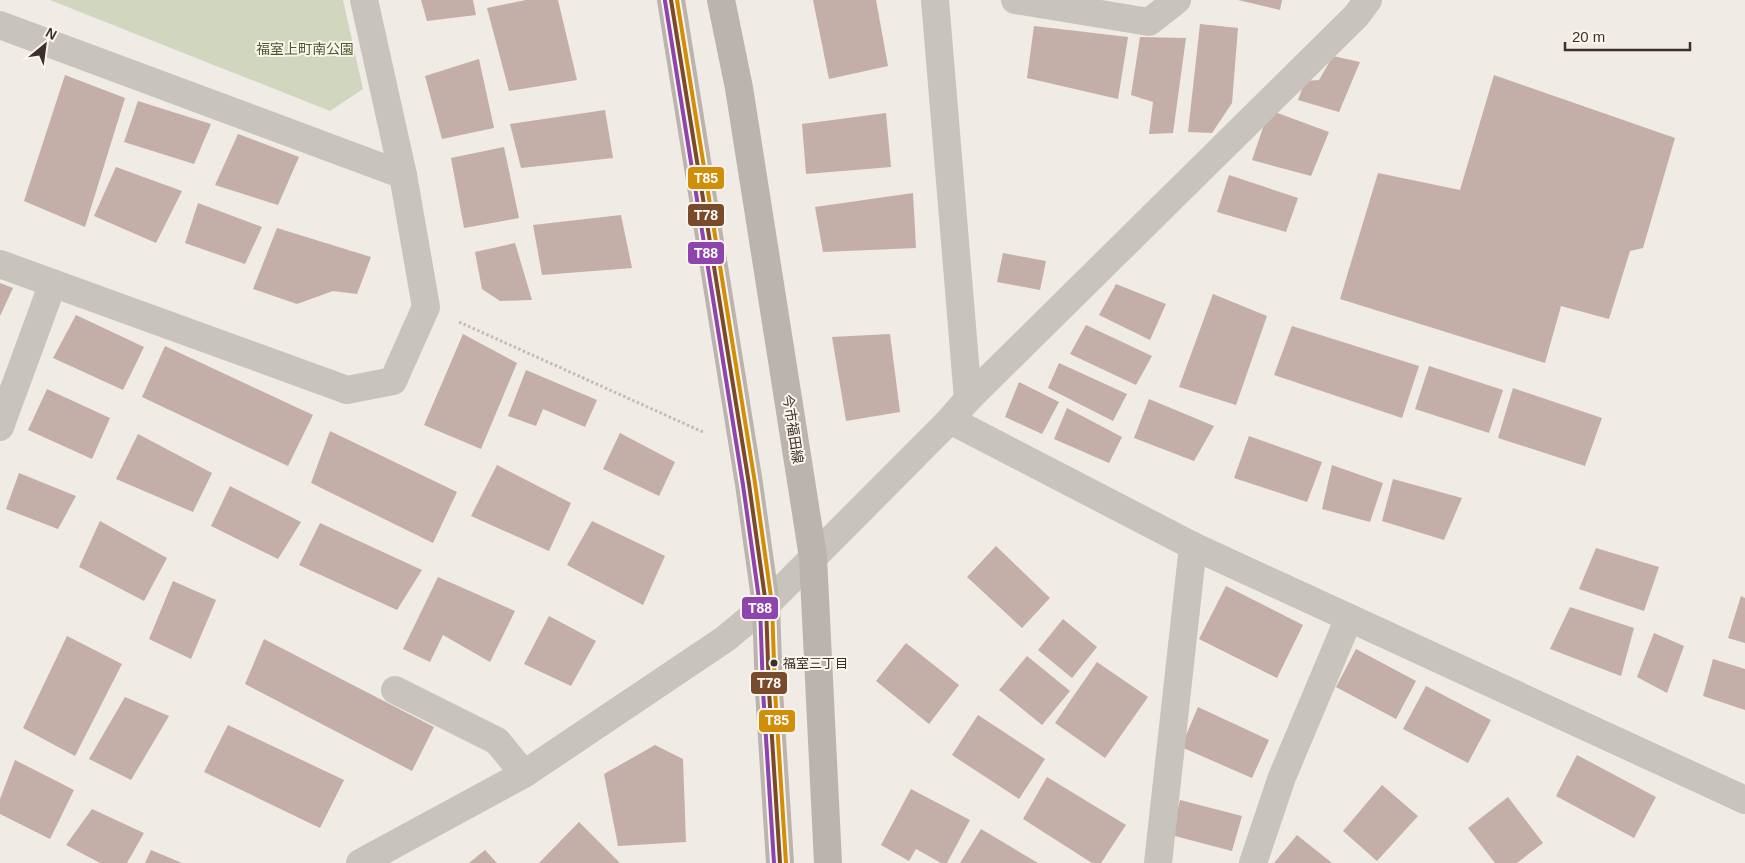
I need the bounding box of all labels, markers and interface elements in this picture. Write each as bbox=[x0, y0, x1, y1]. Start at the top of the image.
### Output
north arrow bbox=[20, 20, 70, 70]
scale bar bbox=[1565, 20, 1690, 52]
text: N bbox=[43, 24, 60, 43]
text: 20 m bbox=[1572, 28, 1605, 45]
park label: 福室上町南公園 bbox=[256, 41, 354, 57]
line badge: T85 bbox=[687, 166, 725, 190]
text: T85 bbox=[694, 170, 718, 186]
line badge: T78 bbox=[687, 203, 725, 227]
text: T78 bbox=[694, 207, 718, 223]
line badge: T88 bbox=[687, 241, 725, 265]
text: T88 bbox=[694, 245, 718, 261]
street label: 今市福田線 bbox=[780, 393, 806, 465]
line badge: T88 bbox=[741, 596, 779, 620]
text: T88 bbox=[748, 600, 772, 616]
place label: 福室三丁目 bbox=[783, 656, 848, 671]
marker: 福室三丁目 bbox=[769, 658, 779, 668]
line badge: T78 bbox=[750, 671, 788, 695]
text: T78 bbox=[757, 675, 781, 691]
line badge: T85 bbox=[758, 709, 796, 733]
text: T85 bbox=[765, 712, 789, 728]

